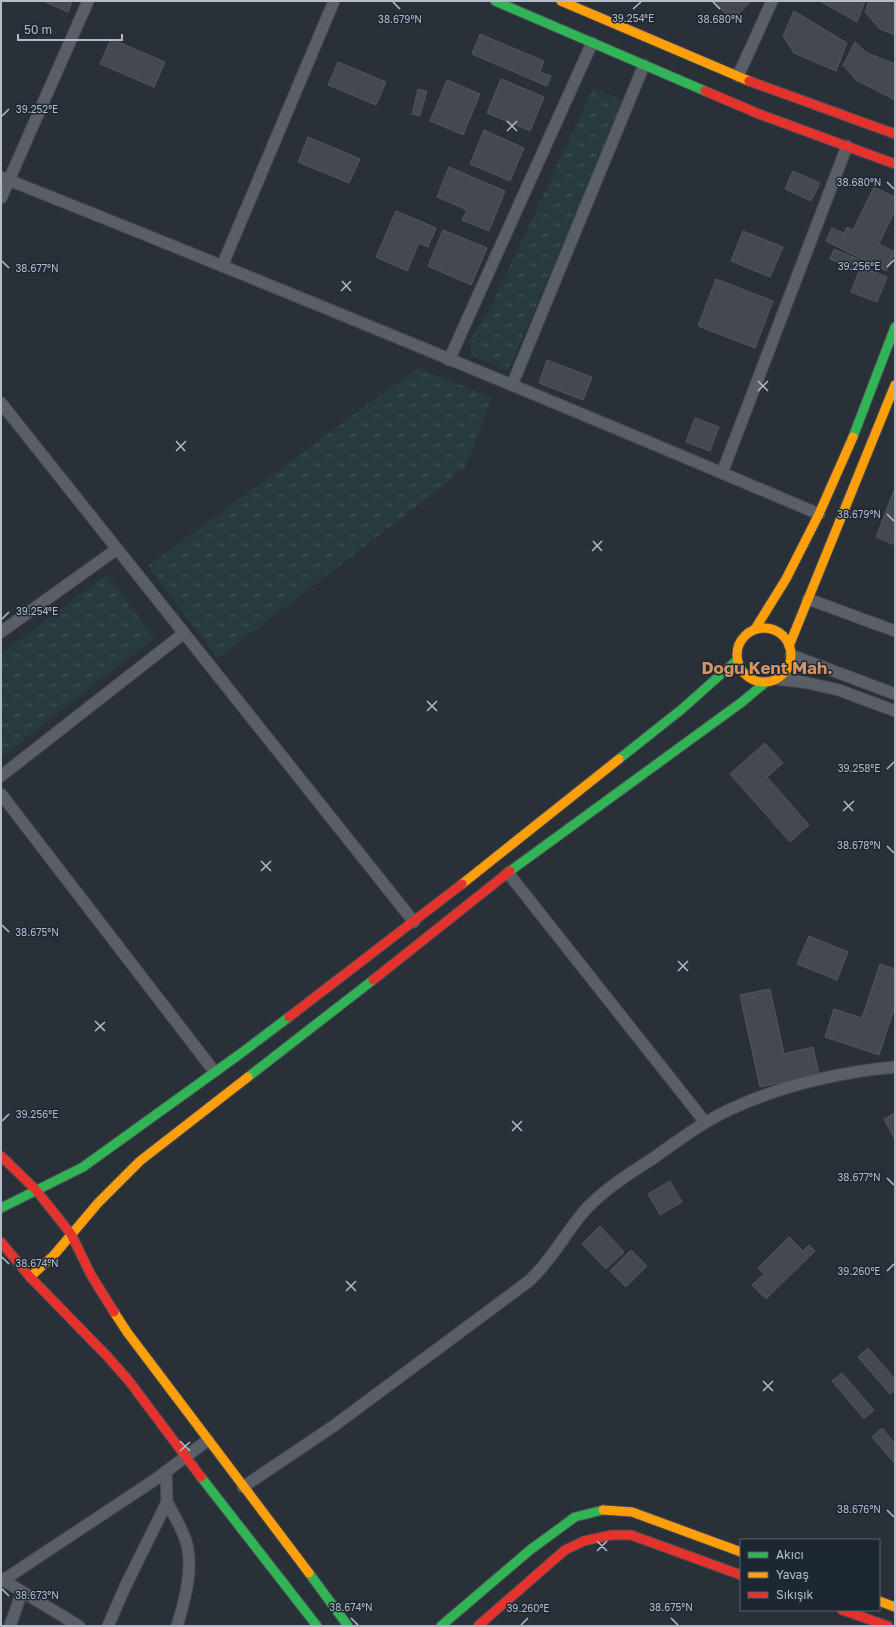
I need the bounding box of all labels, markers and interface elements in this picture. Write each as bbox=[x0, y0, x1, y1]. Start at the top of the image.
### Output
text: 39.254°E bbox=[612, 12, 654, 24]
text: 38.679°N bbox=[378, 13, 422, 25]
text: 38.680°N bbox=[698, 13, 742, 25]
scale bar bbox=[18, 16, 122, 42]
text: 50 m bbox=[24, 22, 52, 37]
text: 39.252°E bbox=[16, 103, 58, 115]
text: 38.680°N bbox=[837, 176, 881, 188]
text: 39.256°E bbox=[838, 260, 880, 272]
text: 38.677°N bbox=[15, 262, 59, 274]
text: 38.679°N bbox=[837, 508, 881, 520]
text: 39.254°E bbox=[16, 605, 58, 617]
district label: Doğu Kent Mah. bbox=[701, 657, 833, 678]
text: 39.258°E bbox=[838, 762, 880, 774]
text: 38.678°N bbox=[837, 839, 881, 851]
text: 38.675°N bbox=[15, 926, 59, 938]
text: 39.256°E bbox=[16, 1108, 58, 1120]
text: 38.677°N bbox=[837, 1171, 881, 1183]
text: 38.674°N bbox=[15, 1257, 59, 1269]
text: 39.260°E bbox=[838, 1265, 880, 1277]
text: 38.676°N bbox=[837, 1503, 881, 1515]
legend bbox=[740, 1539, 880, 1611]
text: Akıcı bbox=[776, 1547, 804, 1562]
text: Yavaş bbox=[776, 1567, 809, 1582]
text: Sıkışık bbox=[776, 1587, 813, 1602]
text: 38.673°N bbox=[15, 1589, 59, 1601]
text: 38.674°N bbox=[329, 1601, 373, 1613]
text: 38.675°N bbox=[649, 1601, 693, 1613]
text: 39.260°E bbox=[507, 1602, 549, 1614]

